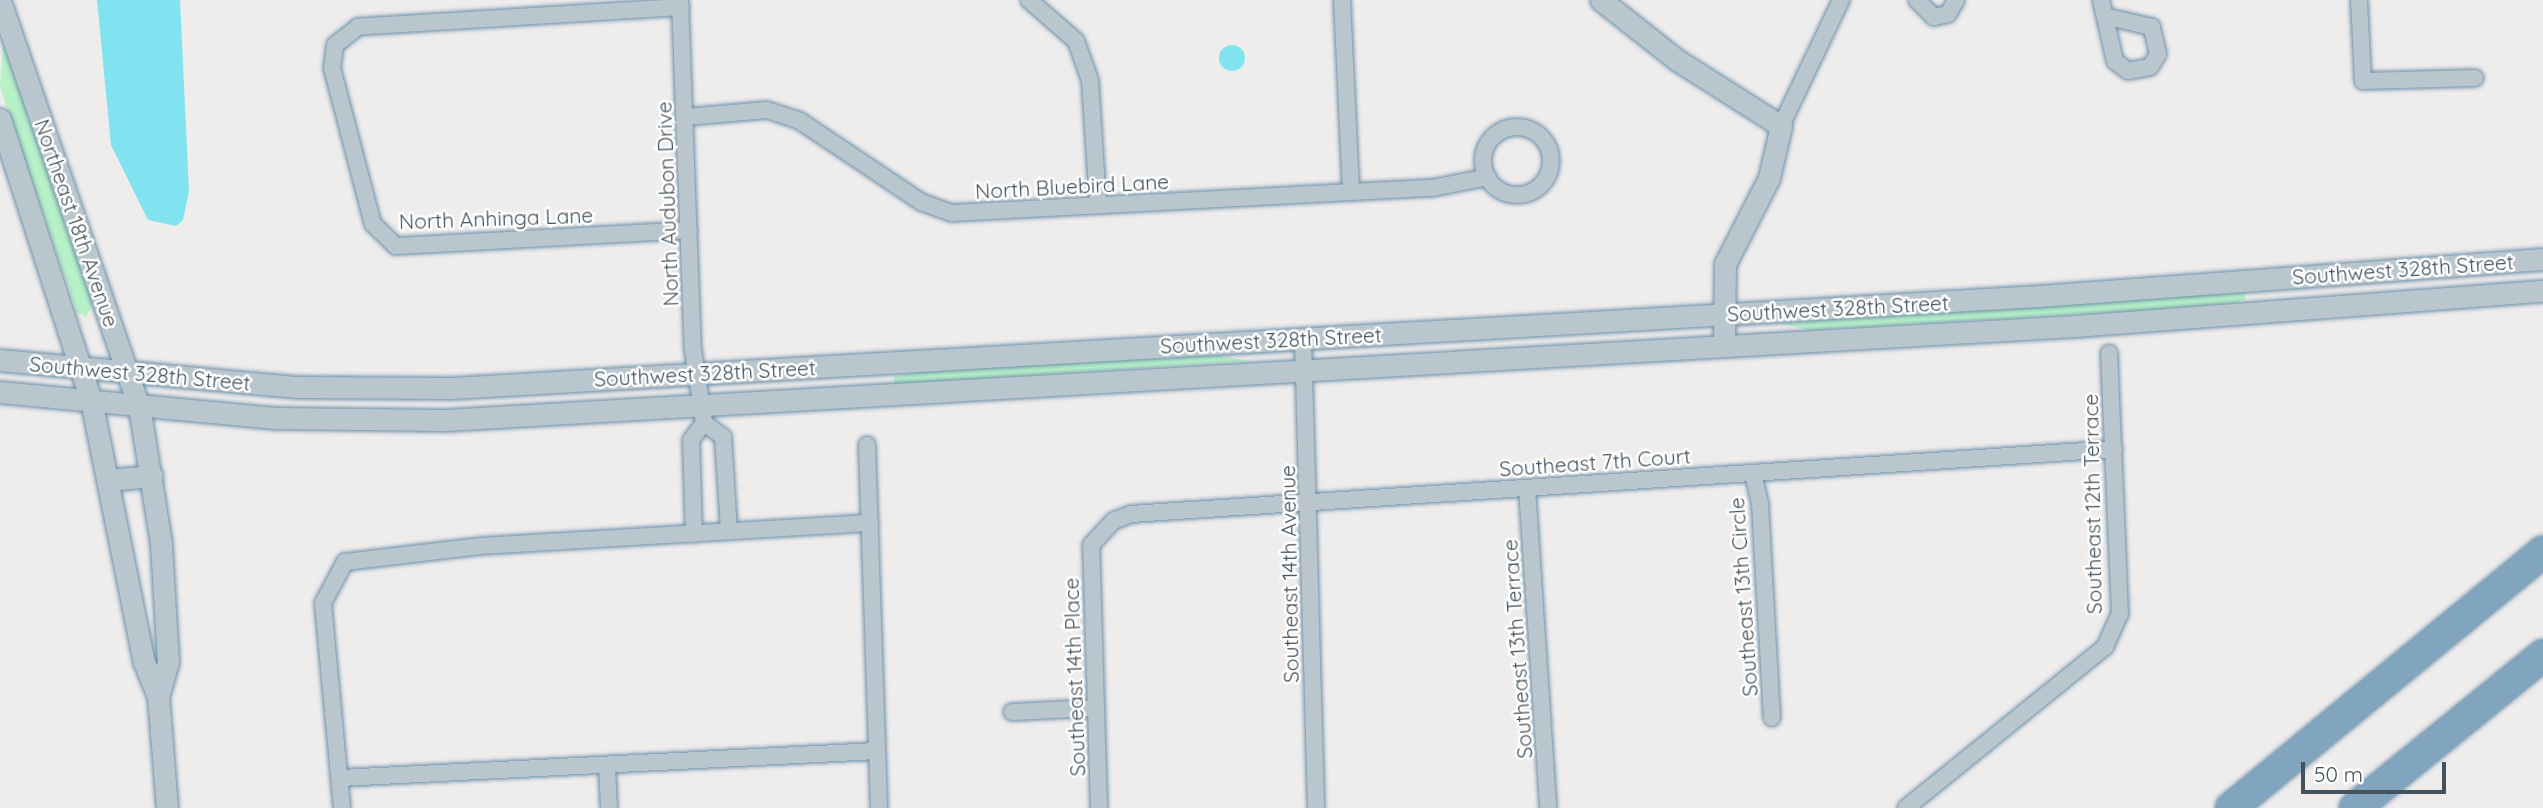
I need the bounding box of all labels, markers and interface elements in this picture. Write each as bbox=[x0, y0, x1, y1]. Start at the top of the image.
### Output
street label: North Audubon Drive bbox=[651, 101, 683, 307]
street label: Northeast 18th Avenue bbox=[30, 116, 124, 330]
street label: North Bluebird Lane bbox=[974, 168, 1170, 204]
street label: North Anhinga Lane bbox=[398, 202, 594, 234]
street label: Southwest 328th Street bbox=[2291, 249, 2515, 289]
street label: Southwest 328th Street bbox=[1726, 290, 1950, 326]
street label: Southwest 328th Street bbox=[1159, 322, 1383, 358]
street label: Southwest 328th Street bbox=[28, 351, 252, 395]
street label: Southwest 328th Street bbox=[593, 355, 817, 391]
street label: Southeast 12th Terrace bbox=[2077, 394, 2107, 614]
street label: Southeast 7th Court bbox=[1498, 443, 1692, 481]
street label: Southeast 14th Avenue bbox=[1274, 465, 1304, 683]
street label: Southeast 13th Circle bbox=[1723, 497, 1763, 697]
street label: Southeast 13th Terrace bbox=[1497, 538, 1537, 760]
street label: Southeast 14th Place bbox=[1058, 577, 1090, 777]
scale bar bbox=[2305, 748, 2450, 792]
text: 50 m bbox=[2314, 761, 2363, 787]

